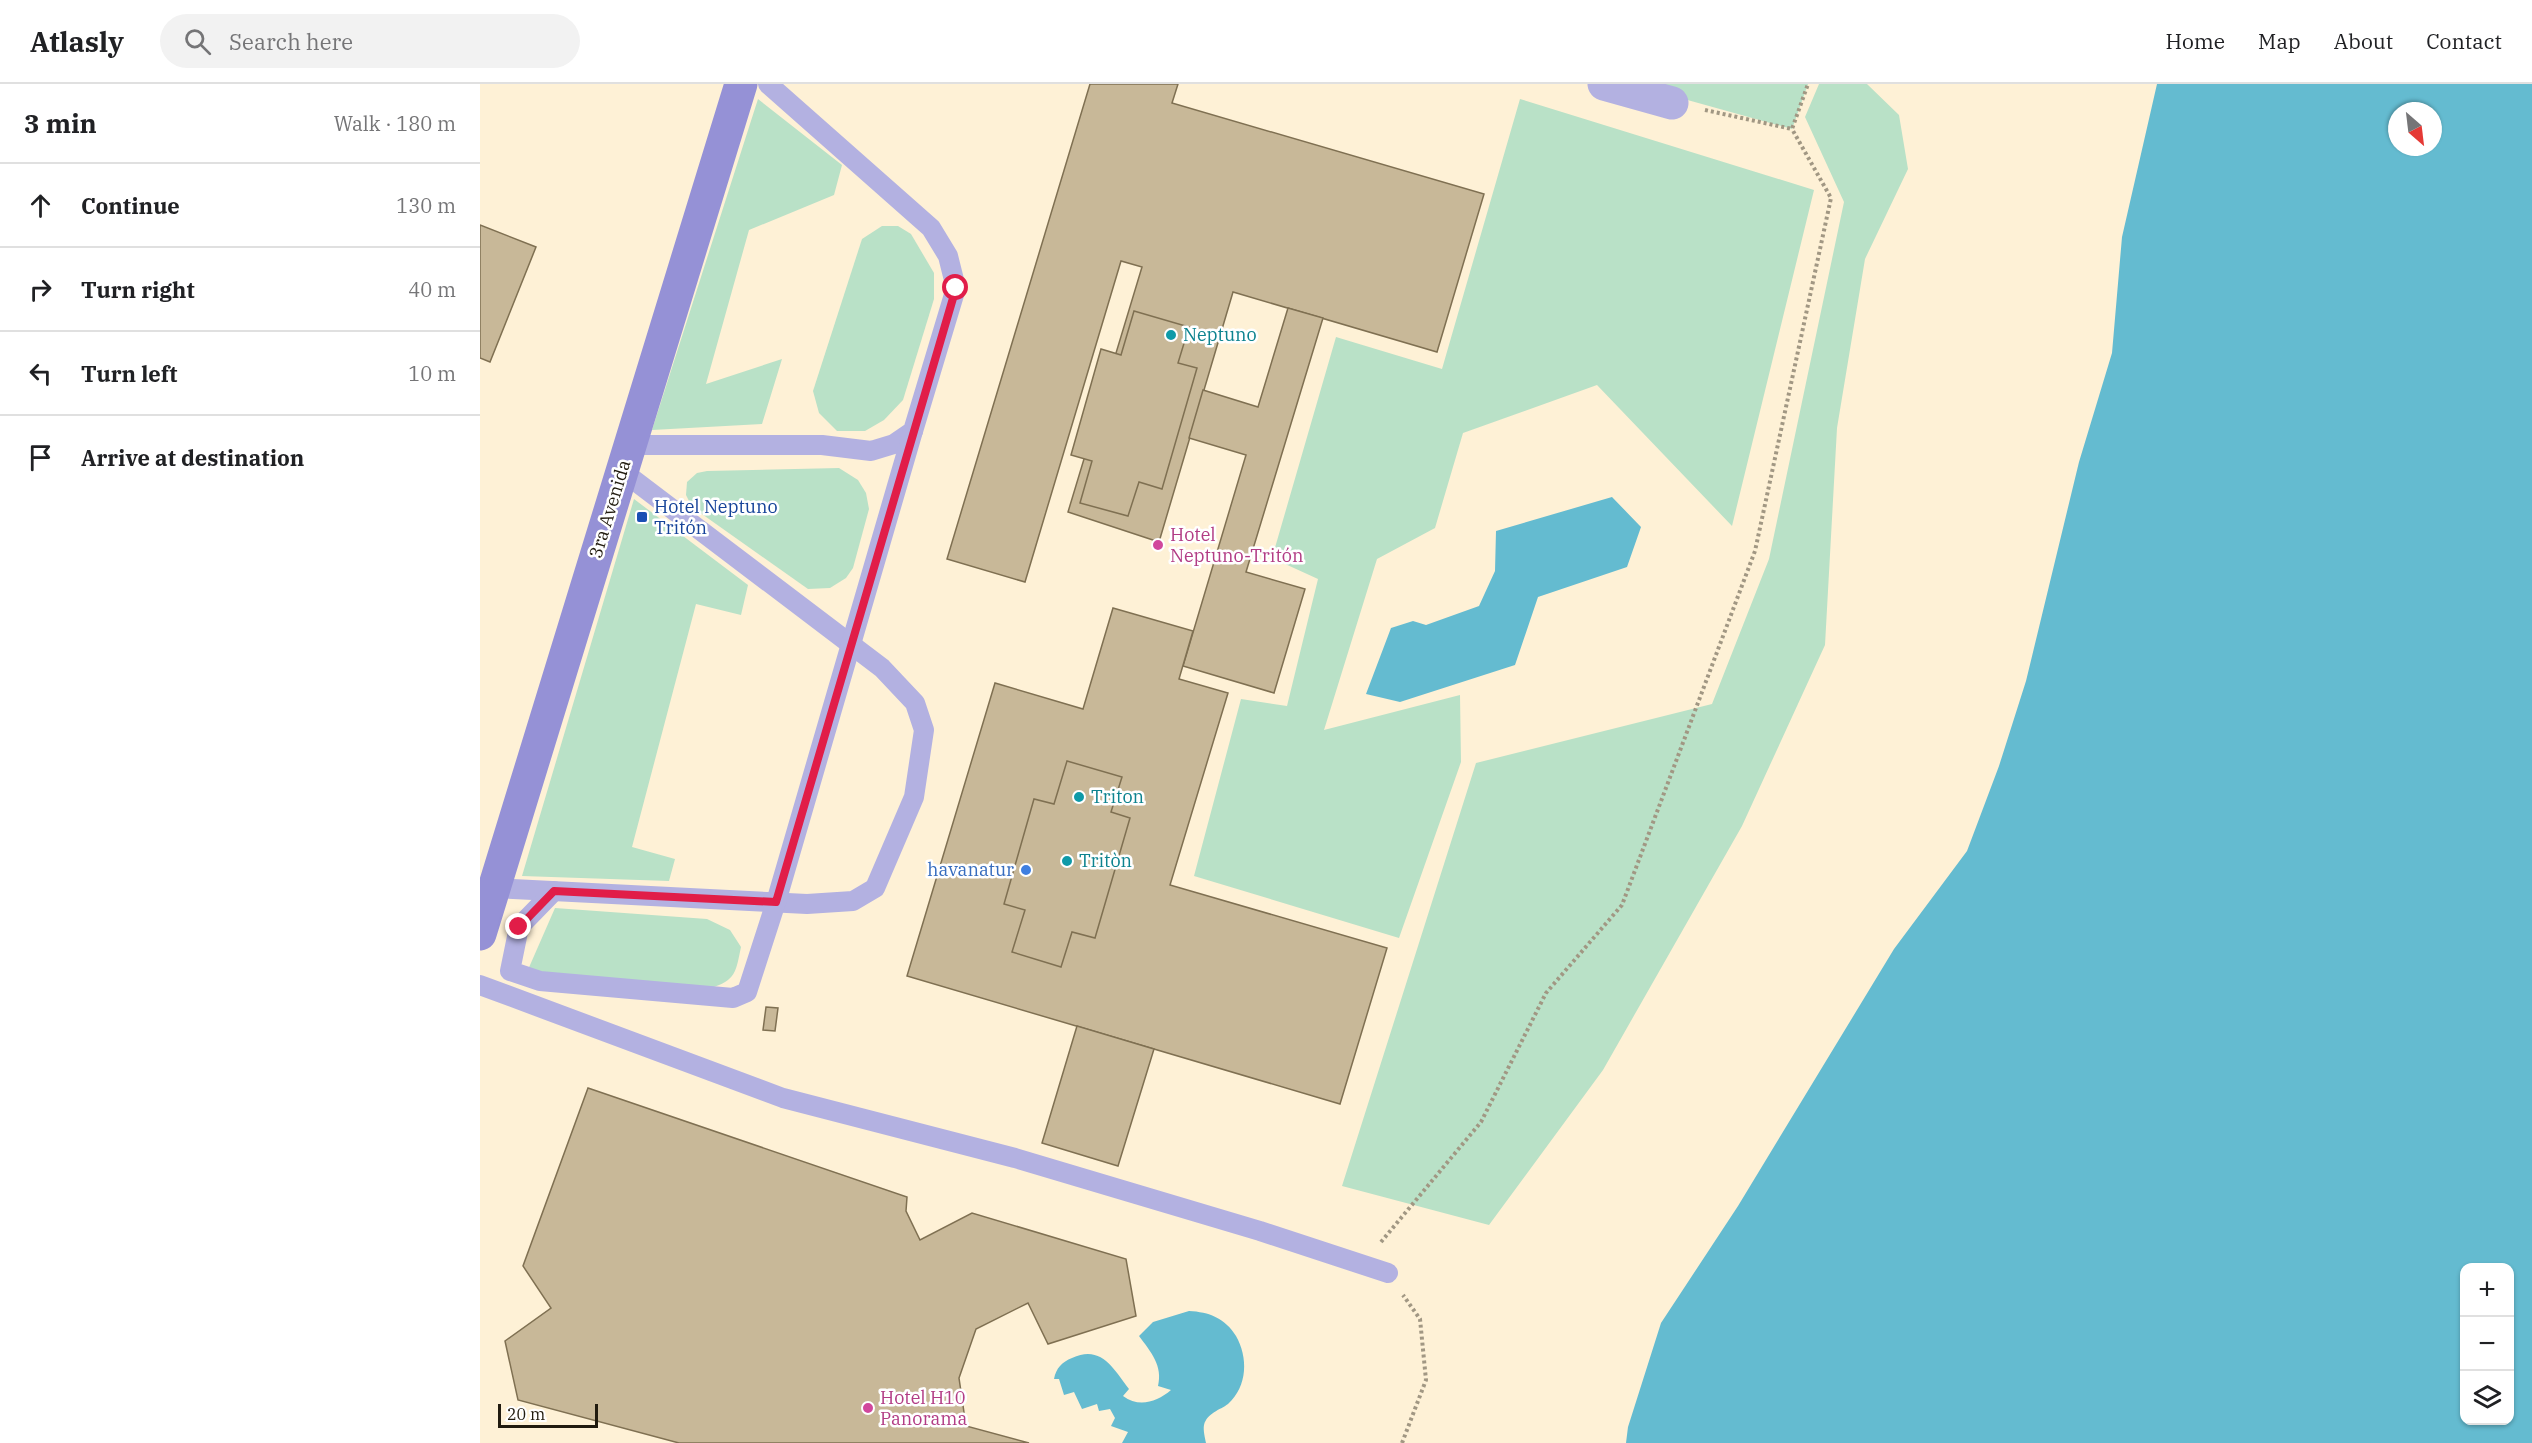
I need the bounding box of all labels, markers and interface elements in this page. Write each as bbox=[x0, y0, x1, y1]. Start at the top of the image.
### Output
search box bbox=[160, 14, 580, 68]
text: Atlasly bbox=[30, 23, 124, 60]
icon: search bbox=[181, 25, 214, 58]
text: Search here bbox=[229, 27, 353, 56]
text: Home bbox=[2165, 27, 2225, 55]
text: Map bbox=[2258, 27, 2301, 55]
text: About bbox=[2334, 27, 2393, 55]
text: Contact bbox=[2426, 27, 2502, 55]
north arrow bbox=[2388, 102, 2442, 156]
text: 3 min bbox=[24, 106, 97, 140]
text: Walk · 180 m bbox=[334, 110, 456, 137]
icon: ahead bbox=[24, 189, 57, 222]
text: Continue bbox=[81, 191, 180, 220]
text: 130 m bbox=[396, 192, 456, 219]
icon: right bbox=[24, 273, 57, 306]
route start bbox=[942, 274, 968, 300]
text: Turn right bbox=[81, 275, 195, 304]
text: 40 m bbox=[408, 276, 456, 303]
place label: Neptuno bbox=[1183, 323, 1257, 346]
marker: Neptuno bbox=[1164, 328, 1178, 342]
icon: left bbox=[24, 357, 57, 390]
text: Turn left bbox=[81, 359, 177, 388]
text: 10 m bbox=[408, 360, 456, 387]
icon: arrive bbox=[24, 441, 57, 474]
text: Arrive at destination bbox=[81, 443, 304, 472]
street label: 3ra Avenida bbox=[584, 457, 635, 561]
place label: Hotel Neptuno Tritón bbox=[654, 495, 778, 539]
marker: Hotel Neptuno Tritón bbox=[635, 510, 649, 524]
place label: Hotel Neptuno-Tritón bbox=[1170, 523, 1303, 567]
marker: Hotel Neptuno-Tritón bbox=[1151, 538, 1165, 552]
place label: Triton bbox=[1091, 785, 1144, 808]
marker: Triton bbox=[1072, 790, 1086, 804]
place label: Tritòn bbox=[1079, 849, 1132, 872]
marker: Tritòn bbox=[1060, 854, 1074, 868]
place label: havanatur bbox=[927, 858, 1014, 881]
marker: havanatur bbox=[1019, 863, 1033, 877]
route end bbox=[505, 913, 531, 939]
map controls bbox=[2460, 1263, 2514, 1425]
button: + bbox=[2460, 1263, 2514, 1317]
button: − bbox=[2460, 1317, 2514, 1371]
button: layers bbox=[2460, 1371, 2514, 1425]
place label: Hotel H10 Panorama bbox=[880, 1386, 967, 1430]
scale bar bbox=[498, 1401, 598, 1428]
marker: Hotel H10 Panorama bbox=[861, 1401, 875, 1415]
text: 20 m bbox=[507, 1404, 545, 1424]

